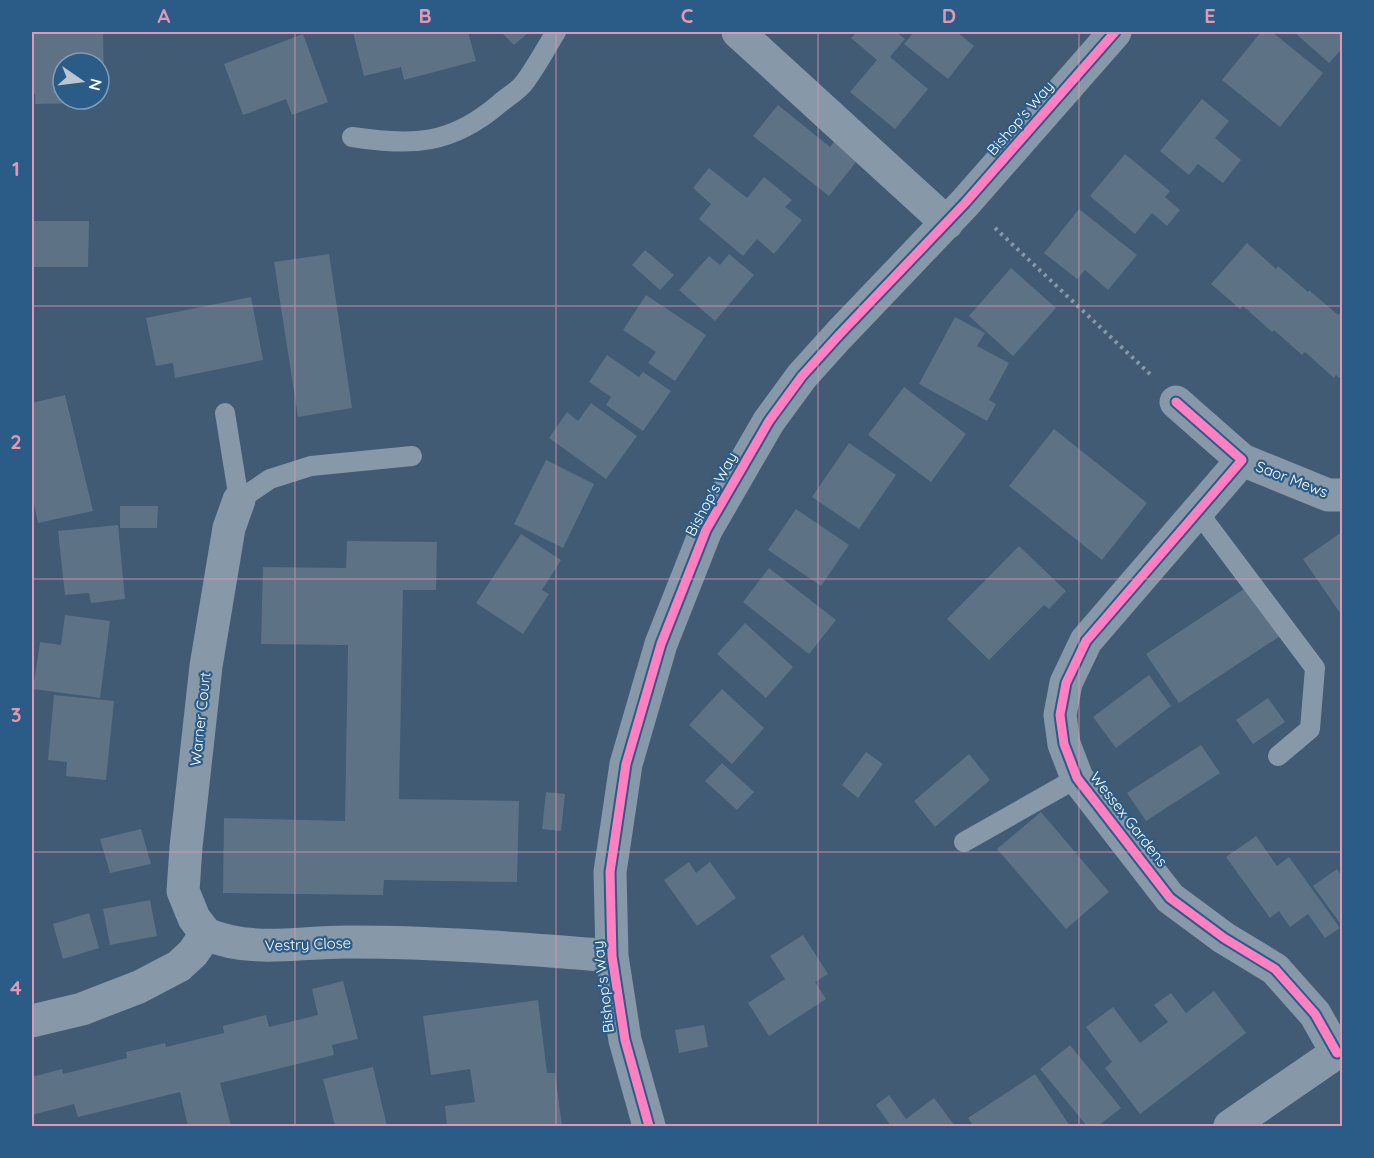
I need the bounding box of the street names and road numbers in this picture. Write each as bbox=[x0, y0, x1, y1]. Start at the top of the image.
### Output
street label: Bishop's Way bbox=[982, 77, 1058, 159]
street label: Bishop's Way bbox=[681, 449, 741, 539]
street label: Saor Mews bbox=[1253, 457, 1331, 501]
street label: Warner Court bbox=[186, 671, 214, 767]
street label: Wessex Gardens bbox=[1086, 768, 1172, 870]
street label: Vestry Close bbox=[265, 933, 351, 955]
street label: Bishop's Way bbox=[588, 940, 618, 1034]

